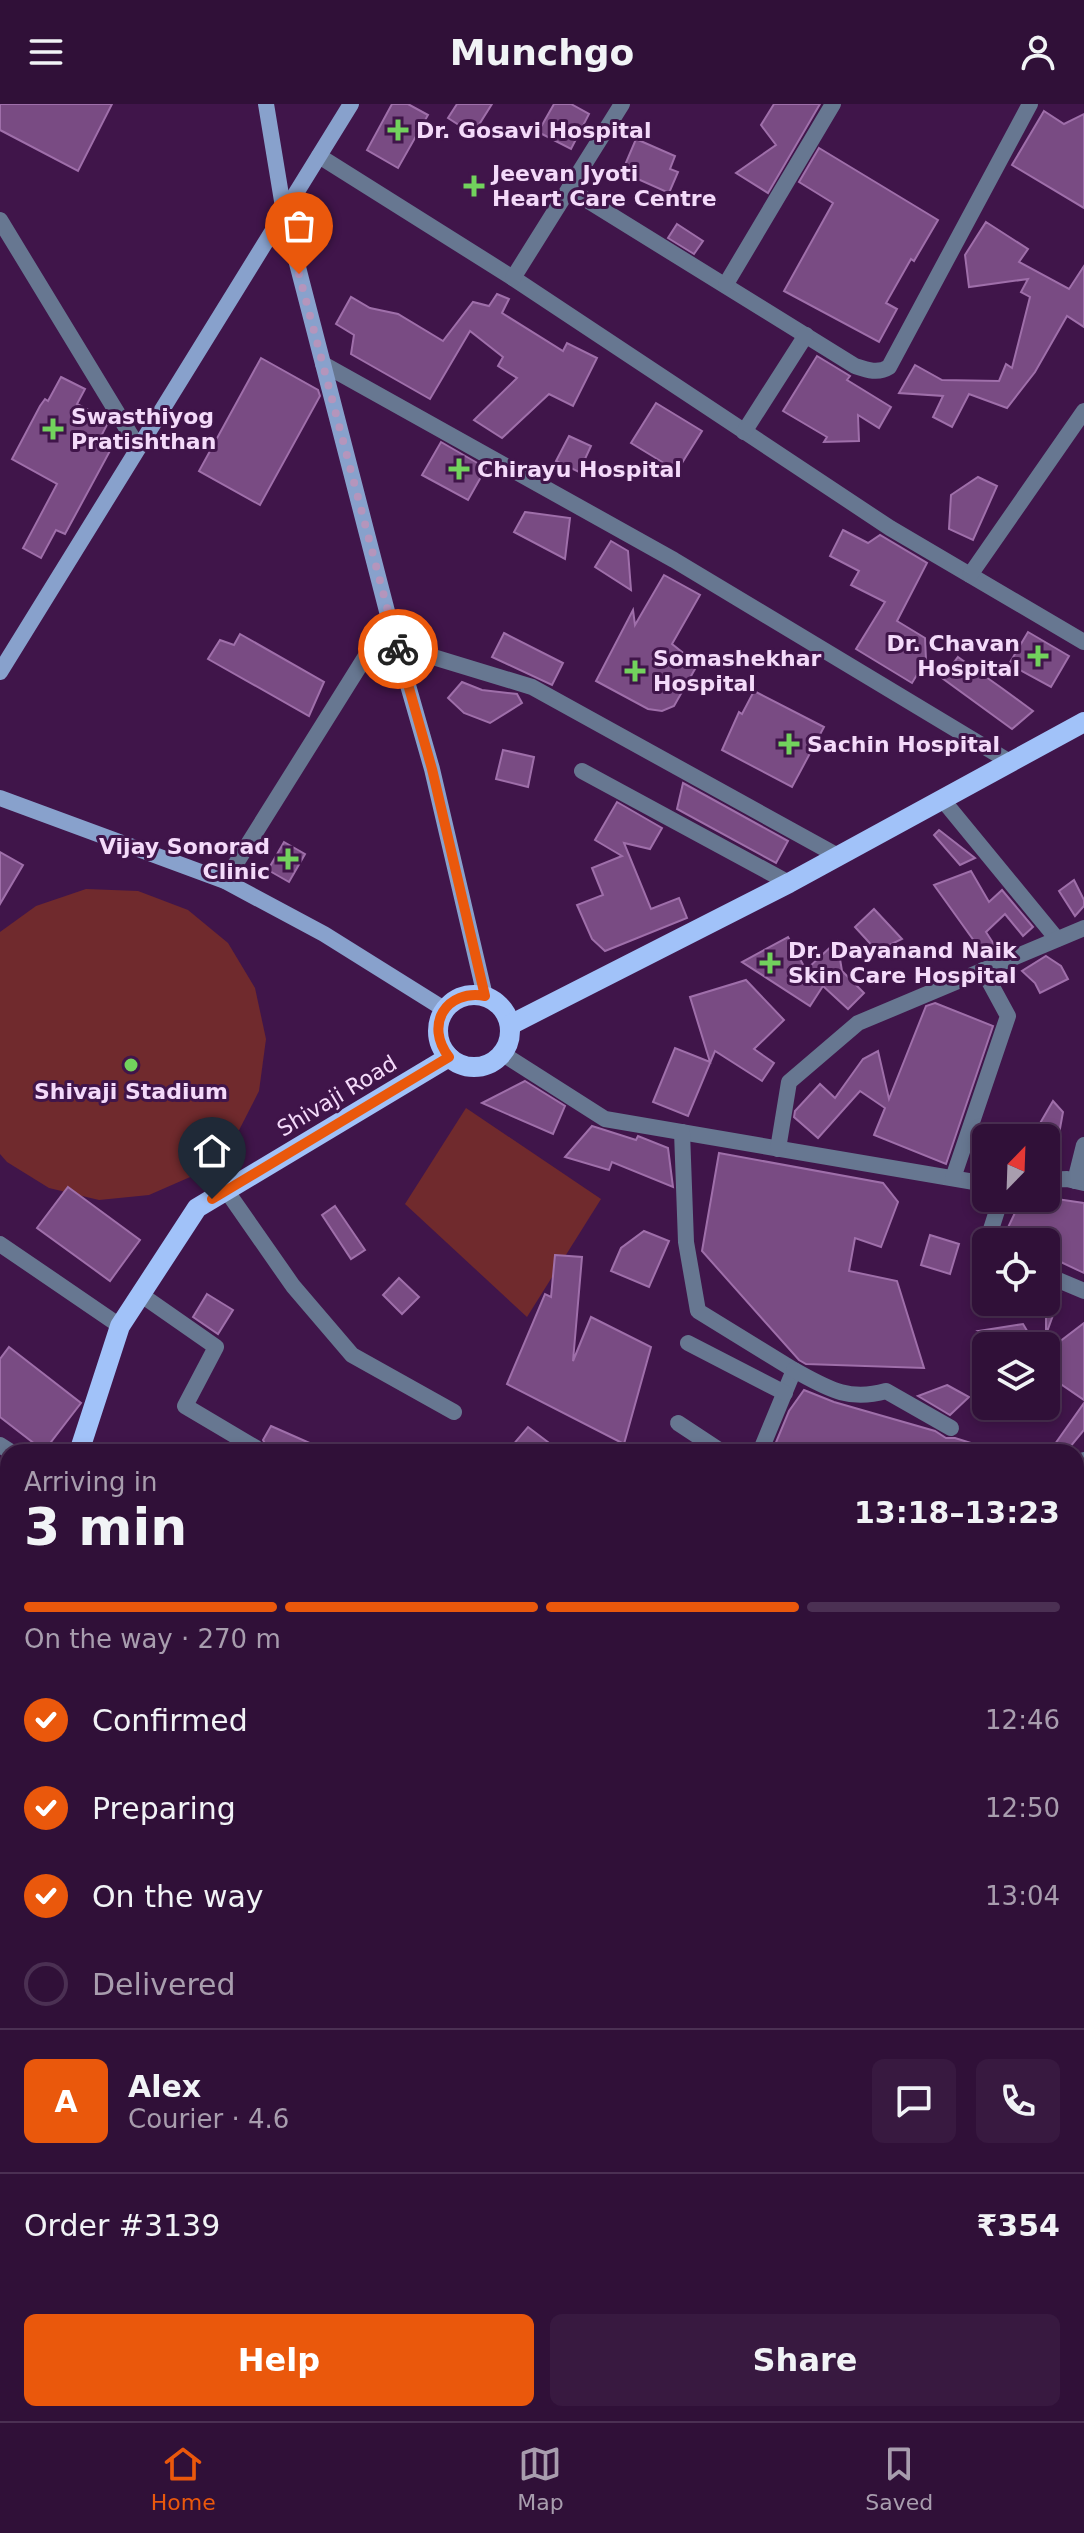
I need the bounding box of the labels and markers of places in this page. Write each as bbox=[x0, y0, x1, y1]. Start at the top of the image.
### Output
place label: Dr. Gosavi Hospital bbox=[416, 118, 651, 143]
marker: Dr. Gosavi Hospital bbox=[387, 119, 409, 141]
place label: Jeevan Jyoti Heart Care Centre bbox=[490, 161, 717, 211]
marker: Jeevan Jyoti Heart Care Centre bbox=[463, 175, 485, 197]
pin bbox=[265, 192, 333, 274]
place label: Swasthiyog Pratishthan bbox=[71, 404, 216, 454]
marker: Swasthiyog Pratishthan bbox=[42, 418, 64, 440]
place label: Chirayu Hospital bbox=[477, 457, 682, 482]
marker: Chirayu Hospital bbox=[448, 458, 470, 480]
place label: Dr. Chavan Hospital bbox=[887, 631, 1020, 681]
marker: Dr. Chavan Hospital bbox=[1027, 645, 1049, 667]
place label: Somashekhar Hospital bbox=[653, 646, 822, 696]
marker: Somashekhar Hospital bbox=[624, 660, 646, 682]
place label: Sachin Hospital bbox=[807, 732, 1000, 757]
marker: Sachin Hospital bbox=[778, 733, 800, 755]
place label: Vijay Sonorad Clinic bbox=[99, 834, 270, 884]
marker: Vijay Sonorad Clinic bbox=[277, 848, 299, 870]
place label: Dr. Dayanand Naik Skin Care Hospital bbox=[788, 938, 1018, 988]
marker: Dr. Dayanand Naik Skin Care Hospital bbox=[759, 952, 781, 974]
marker: Shivaji Stadium bbox=[122, 1056, 140, 1074]
place label: Shivaji Stadium bbox=[34, 1079, 228, 1104]
pin bbox=[178, 1117, 246, 1199]

